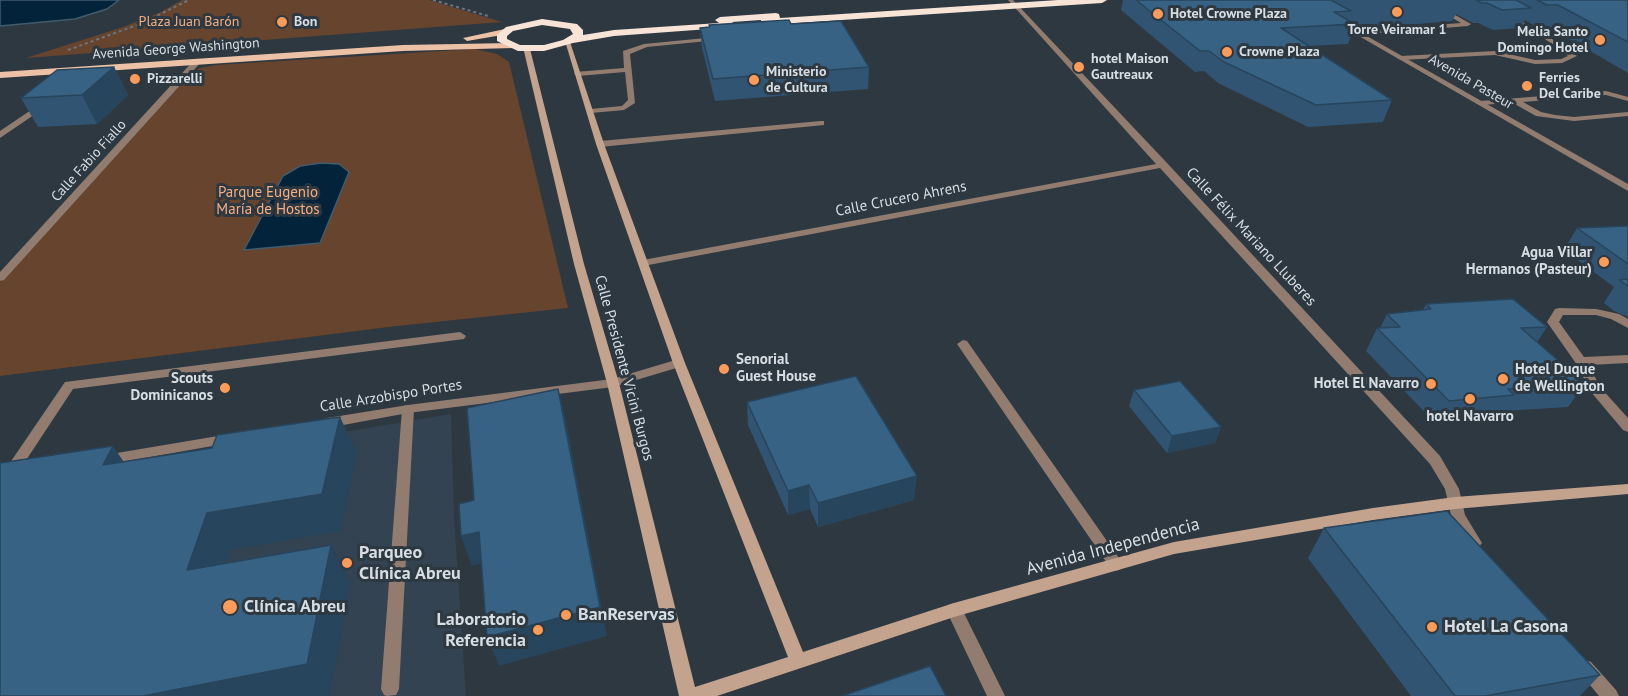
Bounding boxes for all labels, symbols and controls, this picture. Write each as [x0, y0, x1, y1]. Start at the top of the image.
marker: Torre Veiramar 1 [1390, 5, 1404, 19]
place label: Hotel Crowne Plaza [1170, 6, 1287, 22]
marker: Hotel Crowne Plaza [1151, 7, 1165, 21]
park label: Plaza Juan Barón [139, 14, 239, 30]
place label: Bon [294, 14, 317, 30]
marker: Bon [275, 15, 289, 29]
place label: Torre Veiramar 1 [1348, 22, 1446, 38]
place label: Melia Santo Domingo Hotel [1498, 24, 1588, 56]
marker: Melia Santo Domingo Hotel [1593, 33, 1607, 47]
street label: Avenida George Washington [92, 35, 260, 63]
place label: Crowne Plaza [1239, 44, 1320, 60]
marker: Crowne Plaza [1220, 45, 1234, 59]
place label: hotel Maison Gautreaux [1091, 51, 1169, 84]
street label: Avenida Pasteur [1426, 51, 1516, 113]
marker: hotel Maison Gautreaux [1072, 60, 1086, 74]
place label: Ministerio de Cultura [766, 64, 828, 96]
place label: Ferries Del Caribe [1539, 70, 1601, 102]
place label: Pizzarelli [147, 71, 203, 87]
marker: Pizzarelli [128, 72, 142, 86]
marker: Ministerio de Cultura [747, 73, 761, 87]
marker: Ferries Del Caribe [1520, 79, 1534, 93]
street label: Calle Fabio Fiallo [48, 117, 130, 205]
street label: Calle Félix Mariano Lluberes [1182, 164, 1320, 310]
street label: Calle Crucero Ahrens [834, 177, 968, 221]
park label: Parque Eugenio María de Hostos [216, 184, 320, 219]
place label: Agua Villar Hermanos (Pasteur) [1466, 244, 1592, 279]
marker: Agua Villar Hermanos (Pasteur) [1597, 255, 1611, 269]
street label: Calle Presidente Vicini Burgos [591, 273, 657, 463]
place label: Senorial Guest House [736, 351, 816, 386]
place label: Hotel Duque de Wellington [1515, 361, 1605, 396]
marker: Senorial Guest House [717, 362, 731, 376]
place label: Scouts Dominicanos [130, 370, 213, 405]
marker: Hotel Duque de Wellington [1496, 372, 1510, 386]
place label: Hotel El Navarro [1314, 375, 1419, 393]
street label: Calle Arzobispo Portes [319, 376, 463, 416]
marker: Hotel El Navarro [1424, 377, 1438, 391]
marker: Scouts Dominicanos [218, 381, 232, 395]
marker: hotel Navarro [1463, 392, 1477, 406]
place label: hotel Navarro [1426, 408, 1514, 426]
street label: Avenida Independencia [1024, 513, 1202, 581]
place label: Parqueo Clínica Abreu [359, 542, 461, 584]
marker: Parqueo Clínica Abreu [340, 556, 354, 570]
place label: Clínica Abreu [244, 596, 346, 618]
marker: Clínica Abreu [221, 598, 239, 616]
place label: BanReservas [578, 604, 675, 626]
marker: BanReservas [559, 608, 573, 622]
place label: Laboratorio Referencia [437, 609, 526, 652]
place label: Hotel La Casona [1444, 616, 1568, 638]
marker: Hotel La Casona [1425, 620, 1439, 634]
marker: Laboratorio Referencia [531, 623, 545, 637]

